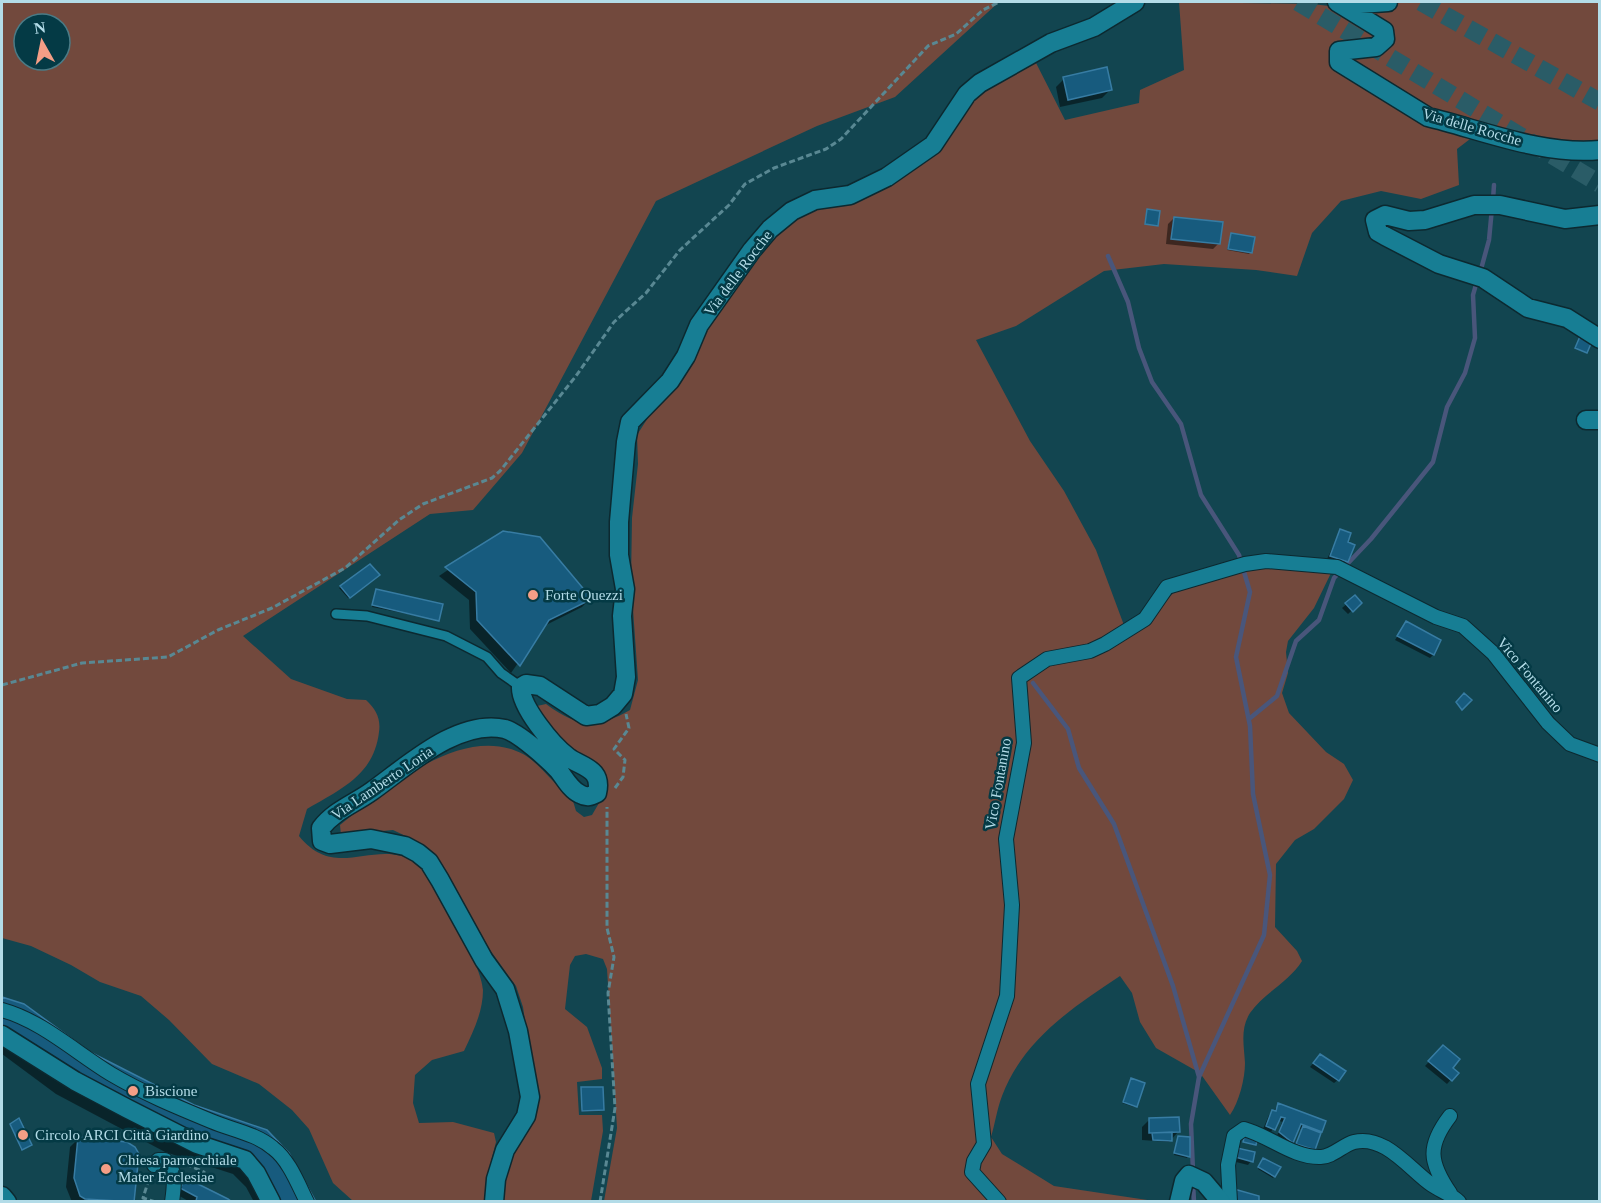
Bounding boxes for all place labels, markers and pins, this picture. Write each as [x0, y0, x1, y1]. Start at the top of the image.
place label: Forte Quezzi [545, 587, 623, 603]
marker: Forte Quezzi [526, 588, 540, 602]
place label: Biscione [145, 1083, 198, 1099]
marker: Biscione [126, 1084, 140, 1098]
place label: Circolo ARCI Città Giardino [35, 1127, 209, 1143]
marker: Circolo ARCI Città Giardino [16, 1128, 30, 1142]
place label: Chiesa parrocchiale Mater Ecclesiae [118, 1152, 237, 1185]
marker: Chiesa parrocchiale Mater Ecclesiae [99, 1162, 113, 1176]

